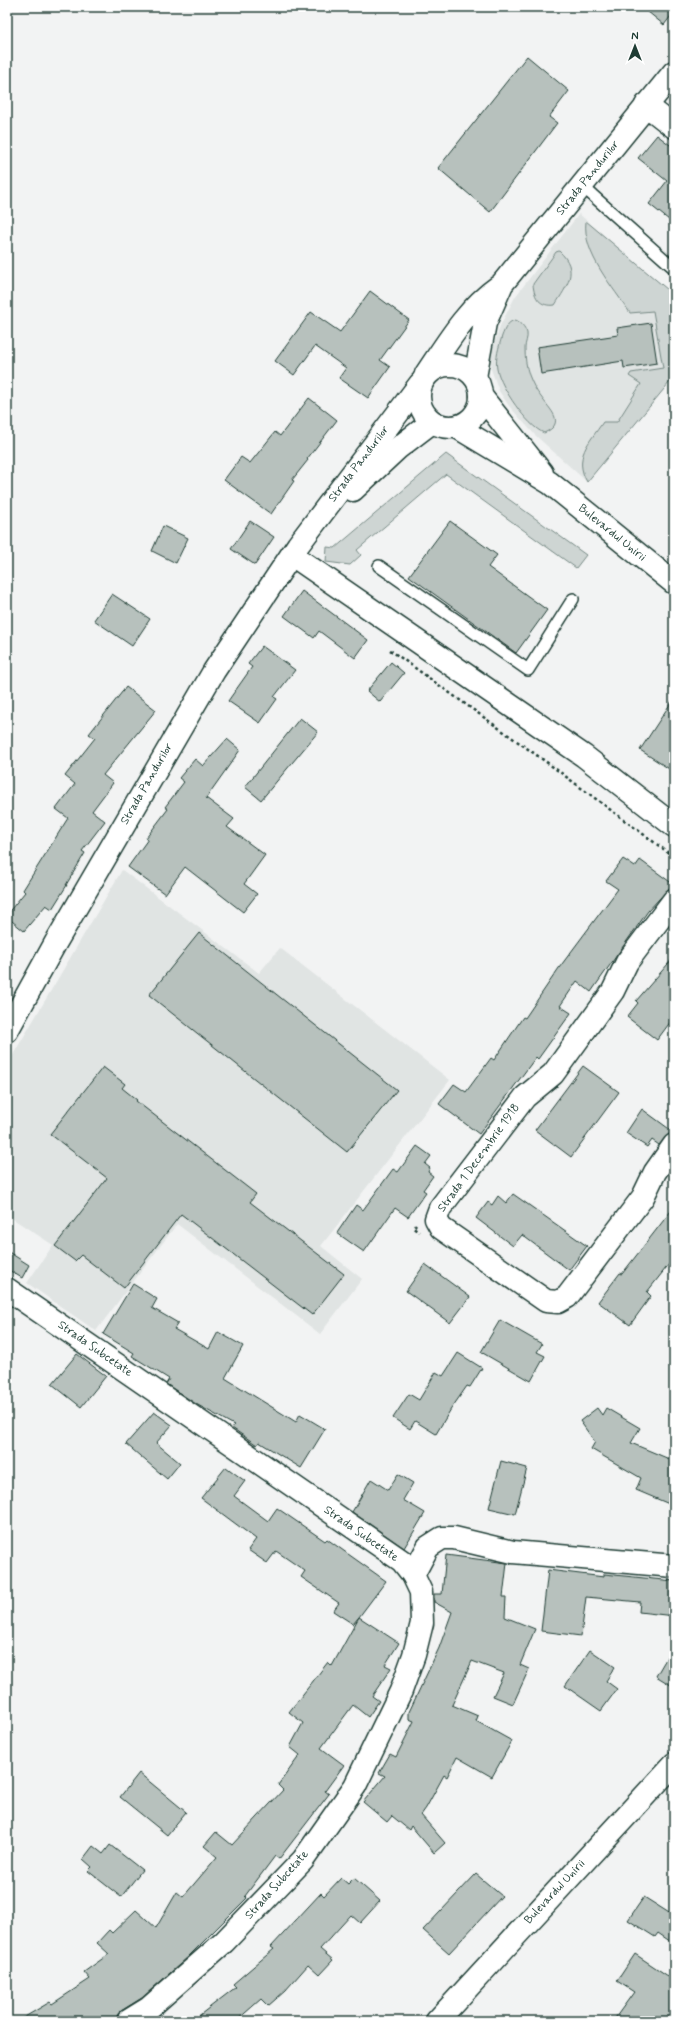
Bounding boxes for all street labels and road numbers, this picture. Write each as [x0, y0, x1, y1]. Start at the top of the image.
street label: Strada Pandurilor [553, 137, 623, 219]
street label: Strada Pandurilor [325, 422, 393, 506]
street label: Bulevardul Unirii [575, 501, 649, 565]
street label: Strada Pandurilor [117, 740, 177, 828]
street label: Strada 1 Decembrie 1918 [434, 1101, 524, 1215]
street label: Strada Subcetate [54, 1317, 136, 1381]
street label: Strada Subcetate [320, 1502, 402, 1566]
street label: Strada Subcetate [242, 1847, 313, 1923]
street label: Bulevardul Unirii [521, 1856, 589, 1928]

